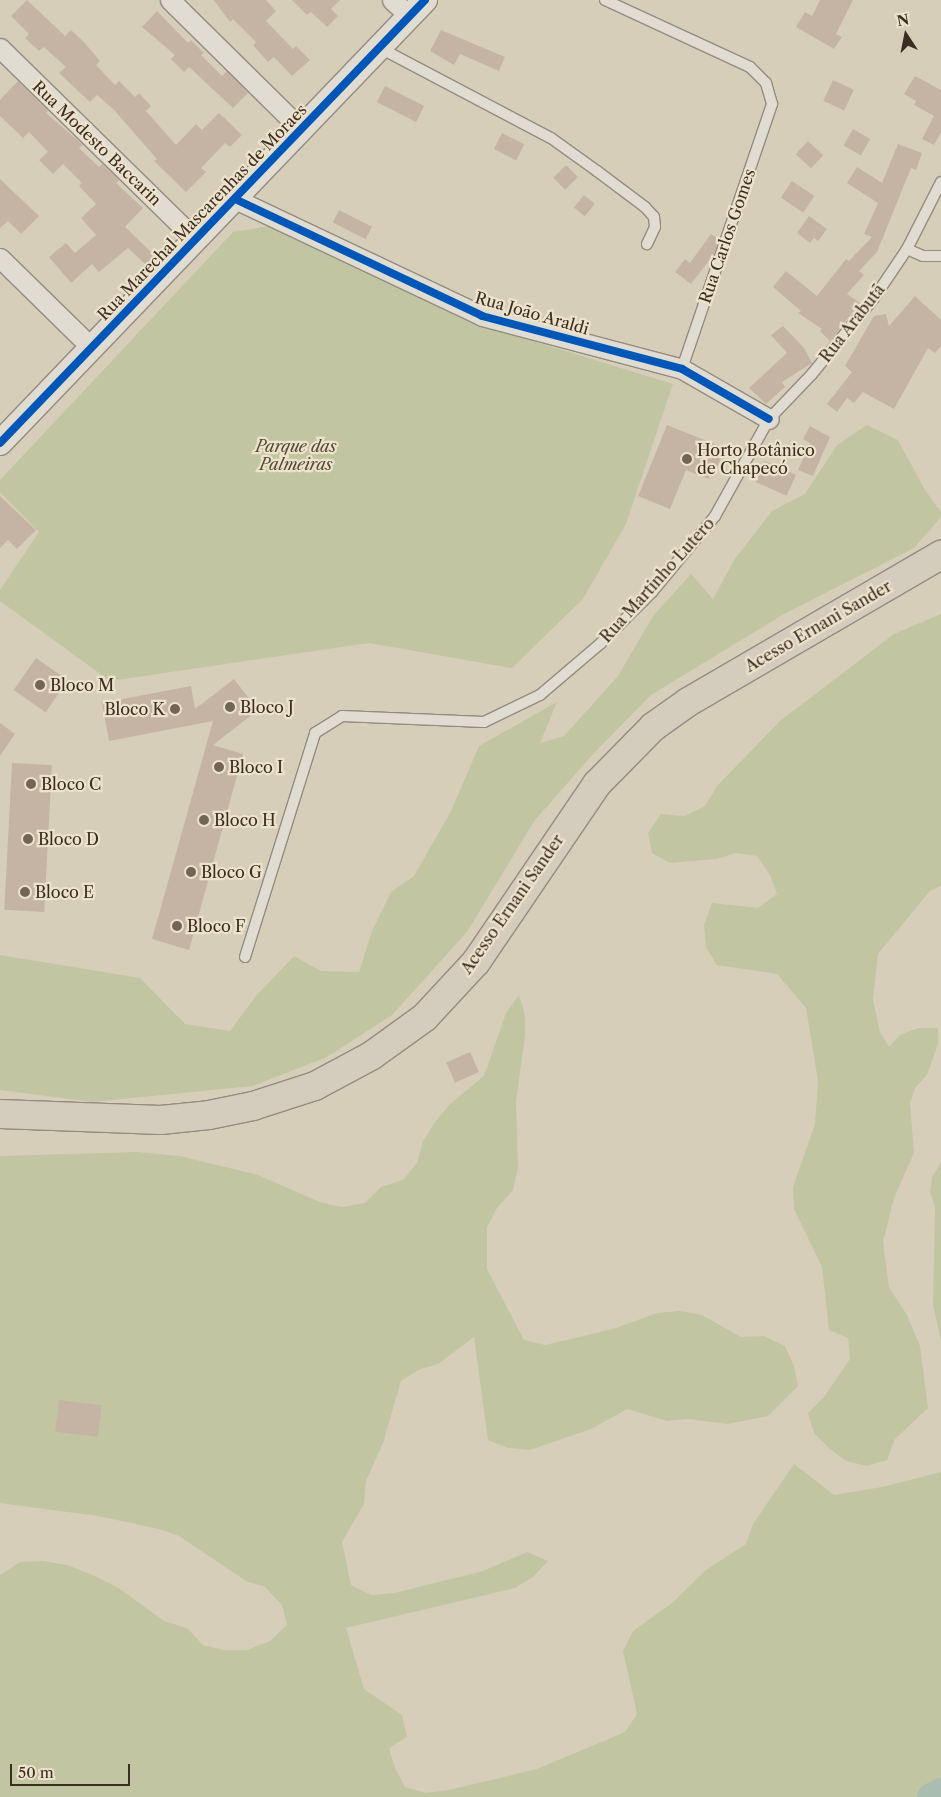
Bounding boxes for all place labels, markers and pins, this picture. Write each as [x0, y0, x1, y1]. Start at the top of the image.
place label: Horto Botânico de Chapecó [697, 440, 815, 478]
marker: Horto Botânico de Chapecó [681, 453, 693, 465]
place label: Bloco M [50, 675, 114, 695]
marker: Bloco M [34, 679, 46, 691]
place label: Bloco J [240, 697, 294, 717]
place label: Bloco K [104, 699, 165, 719]
marker: Bloco J [224, 701, 236, 713]
marker: Bloco K [169, 703, 181, 715]
place label: Bloco I [229, 757, 283, 777]
marker: Bloco I [213, 761, 225, 773]
place label: Bloco C [41, 774, 101, 794]
marker: Bloco C [25, 778, 37, 790]
place label: Bloco H [214, 810, 276, 830]
marker: Bloco H [198, 814, 210, 826]
place label: Bloco D [38, 829, 99, 849]
marker: Bloco D [22, 833, 34, 845]
place label: Bloco G [201, 862, 262, 882]
marker: Bloco G [185, 866, 197, 878]
place label: Bloco E [35, 882, 94, 902]
marker: Bloco E [19, 886, 31, 898]
place label: Bloco F [187, 916, 245, 936]
marker: Bloco F [171, 920, 183, 932]

